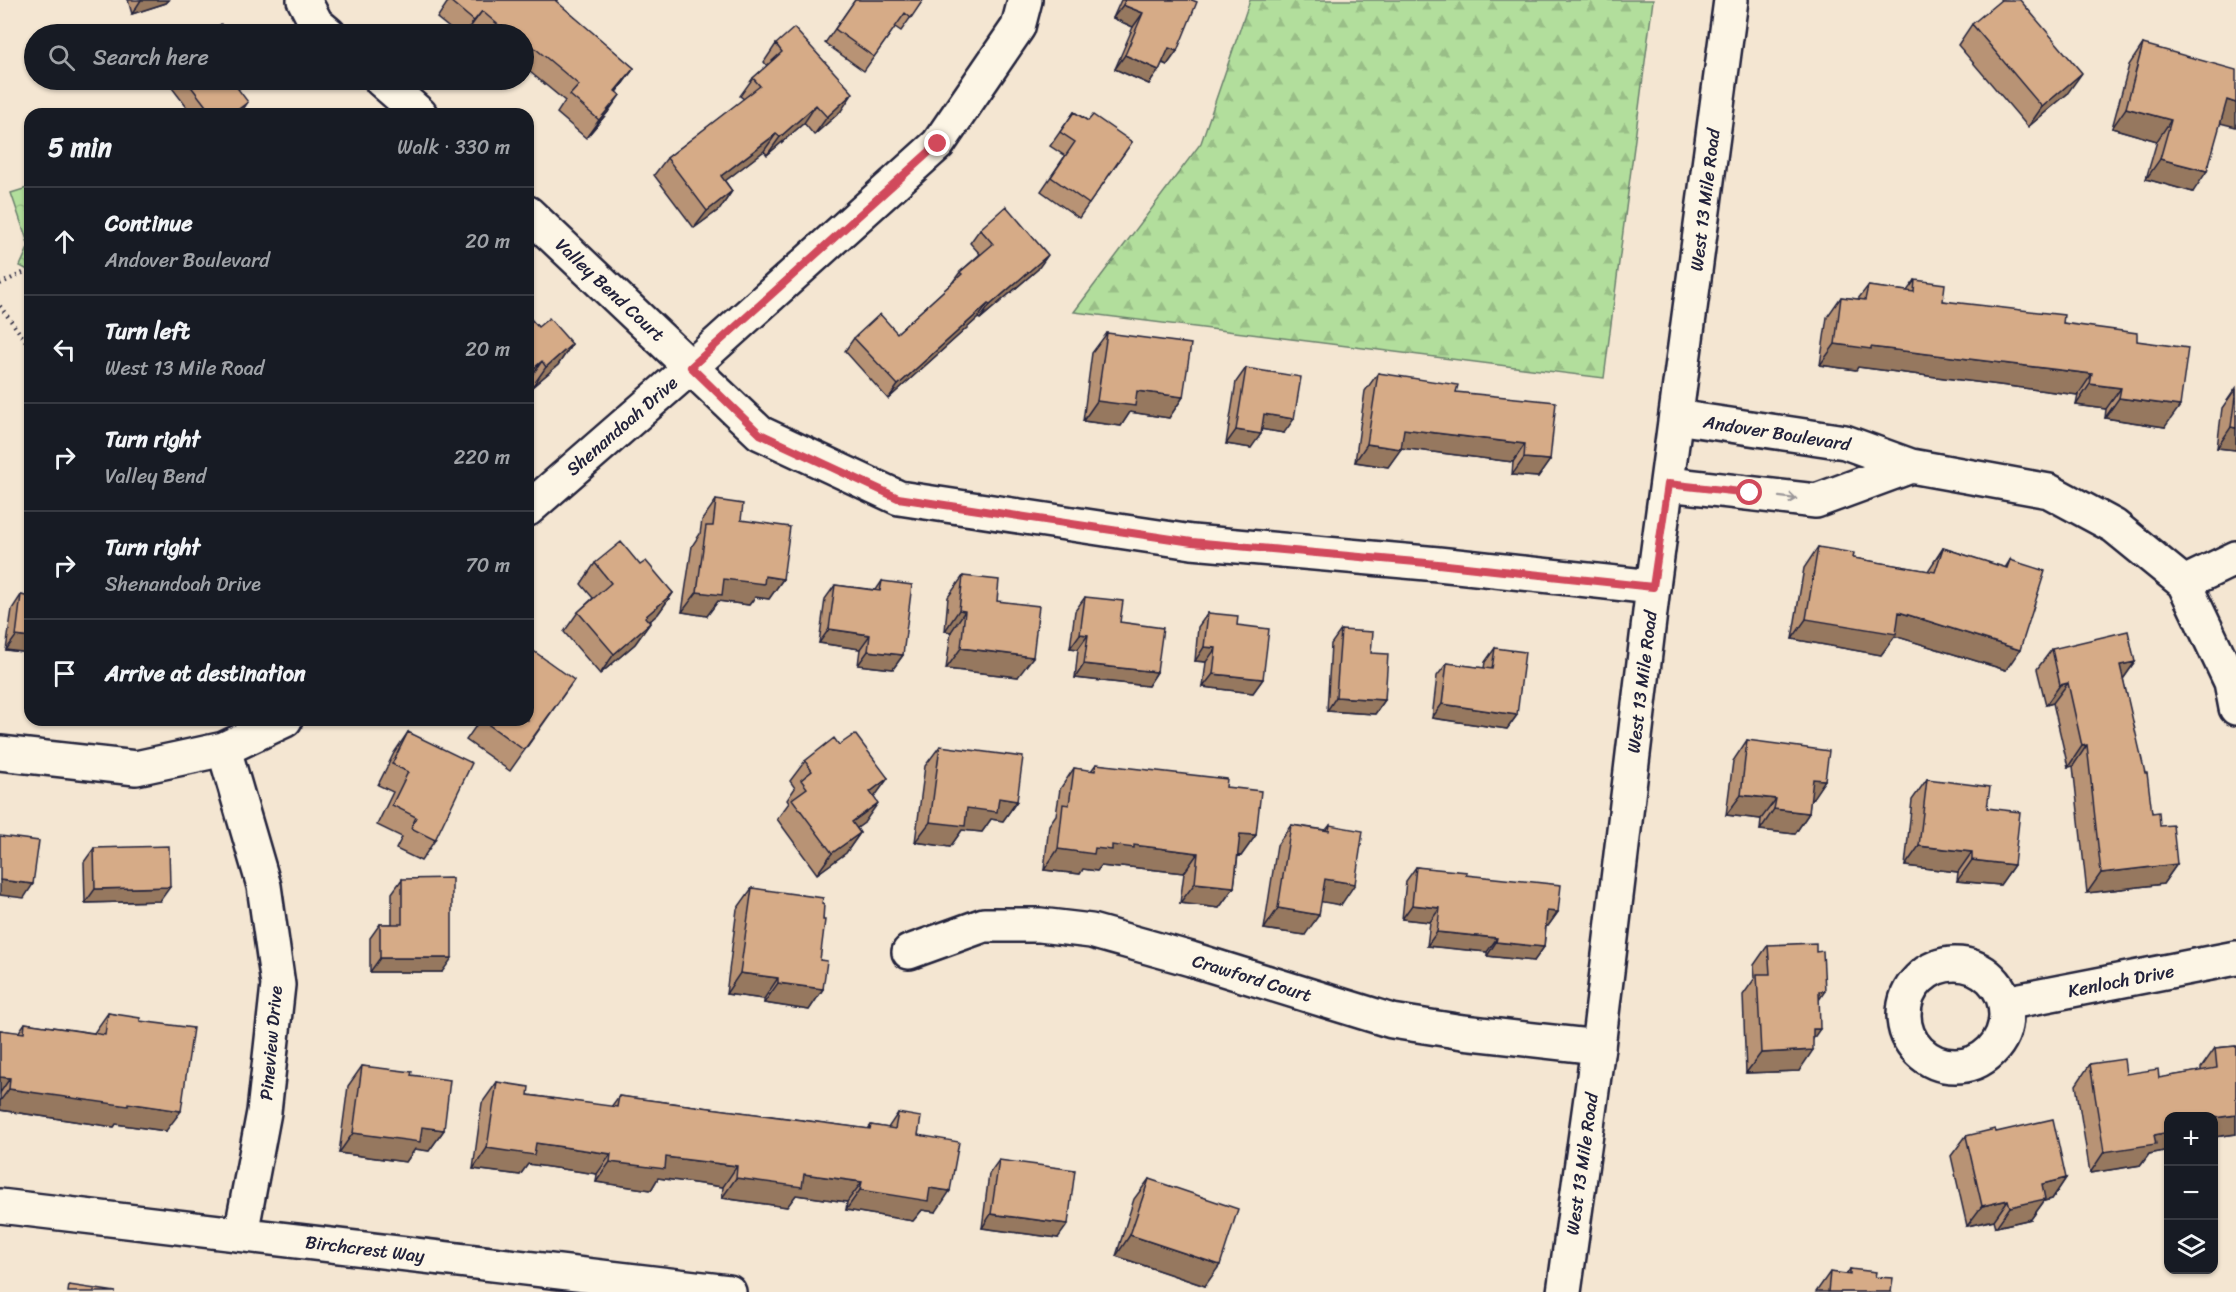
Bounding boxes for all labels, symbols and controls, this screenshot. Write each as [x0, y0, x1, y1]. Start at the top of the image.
search box [24, 24, 534, 90]
text: Search here [93, 38, 209, 77]
icon: search [45, 41, 78, 74]
text: 5 min [48, 124, 112, 170]
street label: West 13 Mile Road [1680, 125, 1730, 273]
text: Walk · 330 m [397, 130, 510, 165]
route end [924, 130, 950, 156]
text: Continue [105, 204, 193, 243]
text: 20 m [465, 224, 510, 259]
icon: ahead [48, 225, 81, 258]
street label: Valley Bend Court [548, 230, 673, 350]
text: Andover Boulevard [105, 243, 270, 278]
text: Turn left [105, 312, 190, 351]
text: 20 m [465, 332, 510, 367]
icon: left [48, 333, 81, 366]
text: West 13 Mile Road [105, 351, 264, 386]
street label: Shenandoah Drive [559, 368, 686, 484]
street label: Andover Boulevard [1700, 405, 1854, 461]
text: Turn right [105, 420, 200, 459]
text: 220 m [454, 440, 510, 475]
icon: right [48, 441, 81, 474]
text: Valley Bend [105, 459, 206, 494]
route start [1736, 479, 1762, 505]
one-way arrow [1778, 492, 1798, 503]
text: Turn right [105, 528, 200, 567]
text: 70 m [465, 548, 510, 583]
icon: right [48, 549, 81, 582]
text: Shenandoah Drive [105, 567, 261, 602]
street label: West 13 Mile Road [1617, 607, 1667, 755]
text: Arrive at destination [105, 654, 306, 693]
icon: arrive [48, 657, 81, 690]
street label: Crawford Court [1188, 945, 1316, 1011]
street label: Kenloch Drive [2065, 955, 2177, 1007]
street label: Pineview Drive [250, 984, 292, 1102]
street label: West 13 Mile Road [1556, 1089, 1608, 1237]
map controls [2164, 1112, 2218, 1274]
button: + [2164, 1112, 2218, 1166]
button: − [2164, 1166, 2218, 1220]
button: layers [2164, 1220, 2218, 1274]
street label: Birchcrest Way [304, 1226, 427, 1272]

